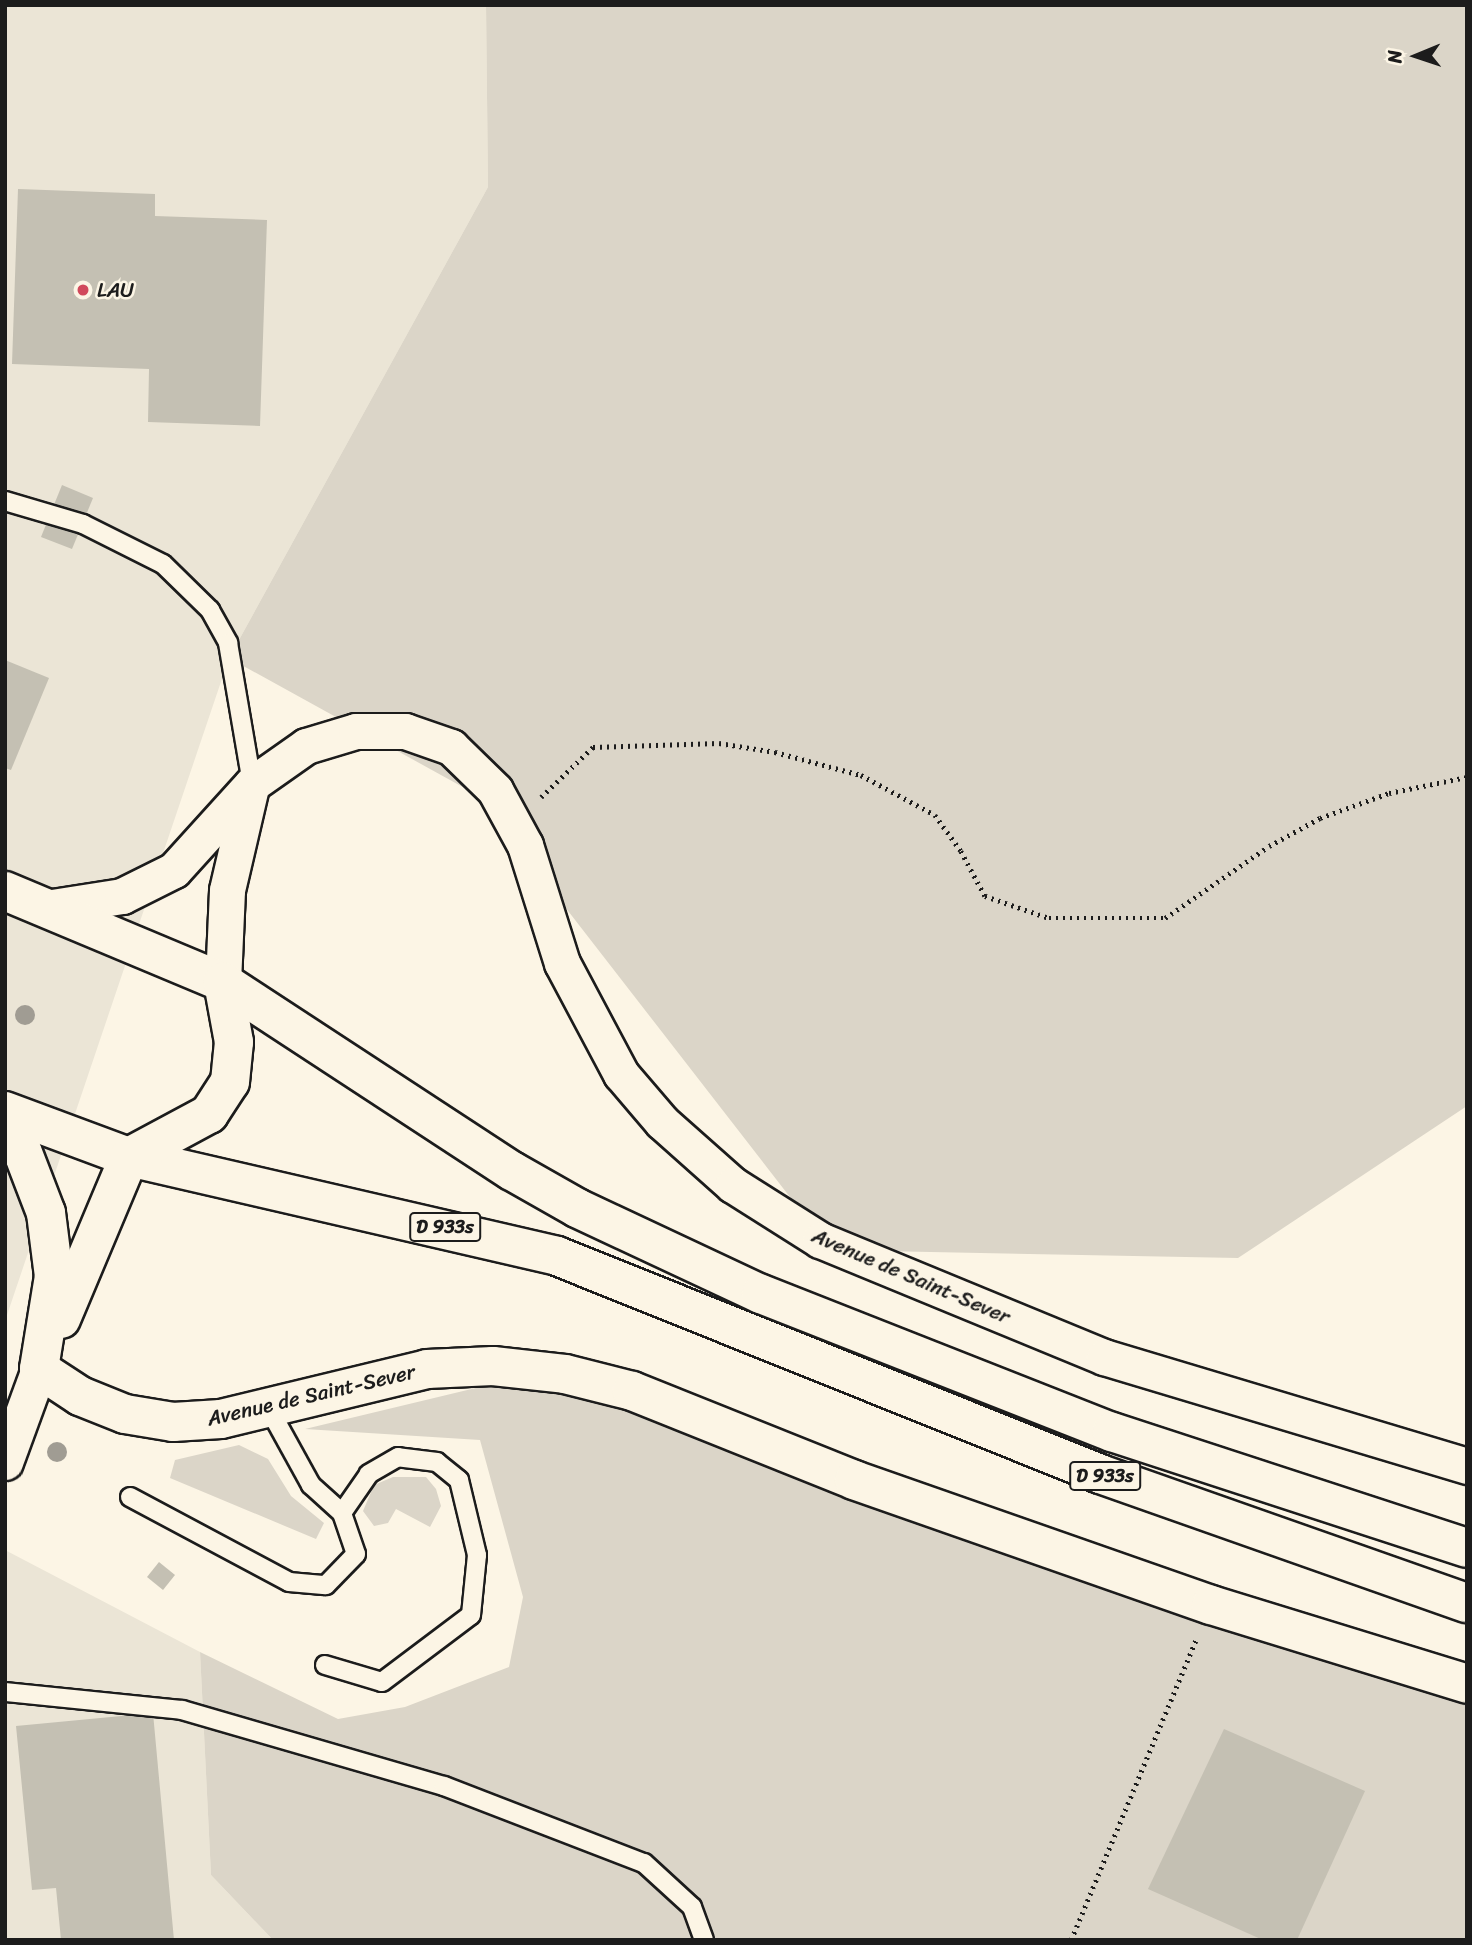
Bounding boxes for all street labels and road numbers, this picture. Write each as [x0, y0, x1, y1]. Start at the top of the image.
road number: D 933s [408, 1212, 482, 1242]
street label: Avenue de Saint-Sever [808, 1223, 1014, 1329]
street label: Avenue de Saint-Sever [205, 1359, 417, 1431]
road number: D 933s [1068, 1460, 1142, 1492]

